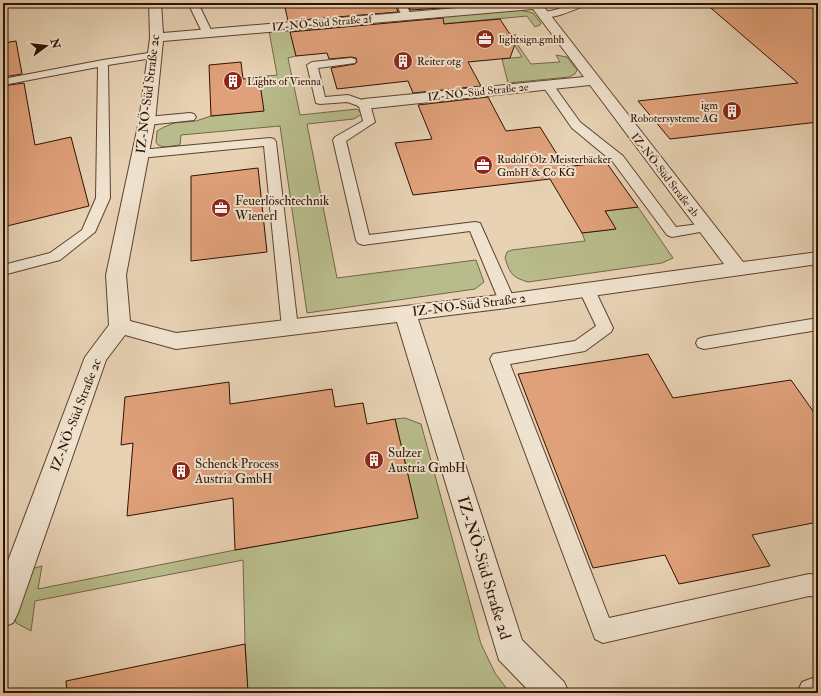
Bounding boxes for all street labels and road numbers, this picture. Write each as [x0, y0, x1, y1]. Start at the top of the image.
street label: IZ-NÖ-Süd Straße 2f [271, 12, 374, 34]
street label: IZ-NÖ-Süd Straße 2c [133, 34, 163, 154]
street label: IZ-NÖ-Süd Straße 2e [427, 80, 530, 104]
street label: IZ-NÖ-Süd Straße 2b [628, 131, 702, 220]
street label: IZ-NÖ-Süd Straße 2 [411, 290, 527, 320]
street label: IZ-NÖ-Süd Straße 2c [47, 356, 105, 474]
street label: IZ-NÖ-Süd Straße 2d [453, 494, 515, 642]

